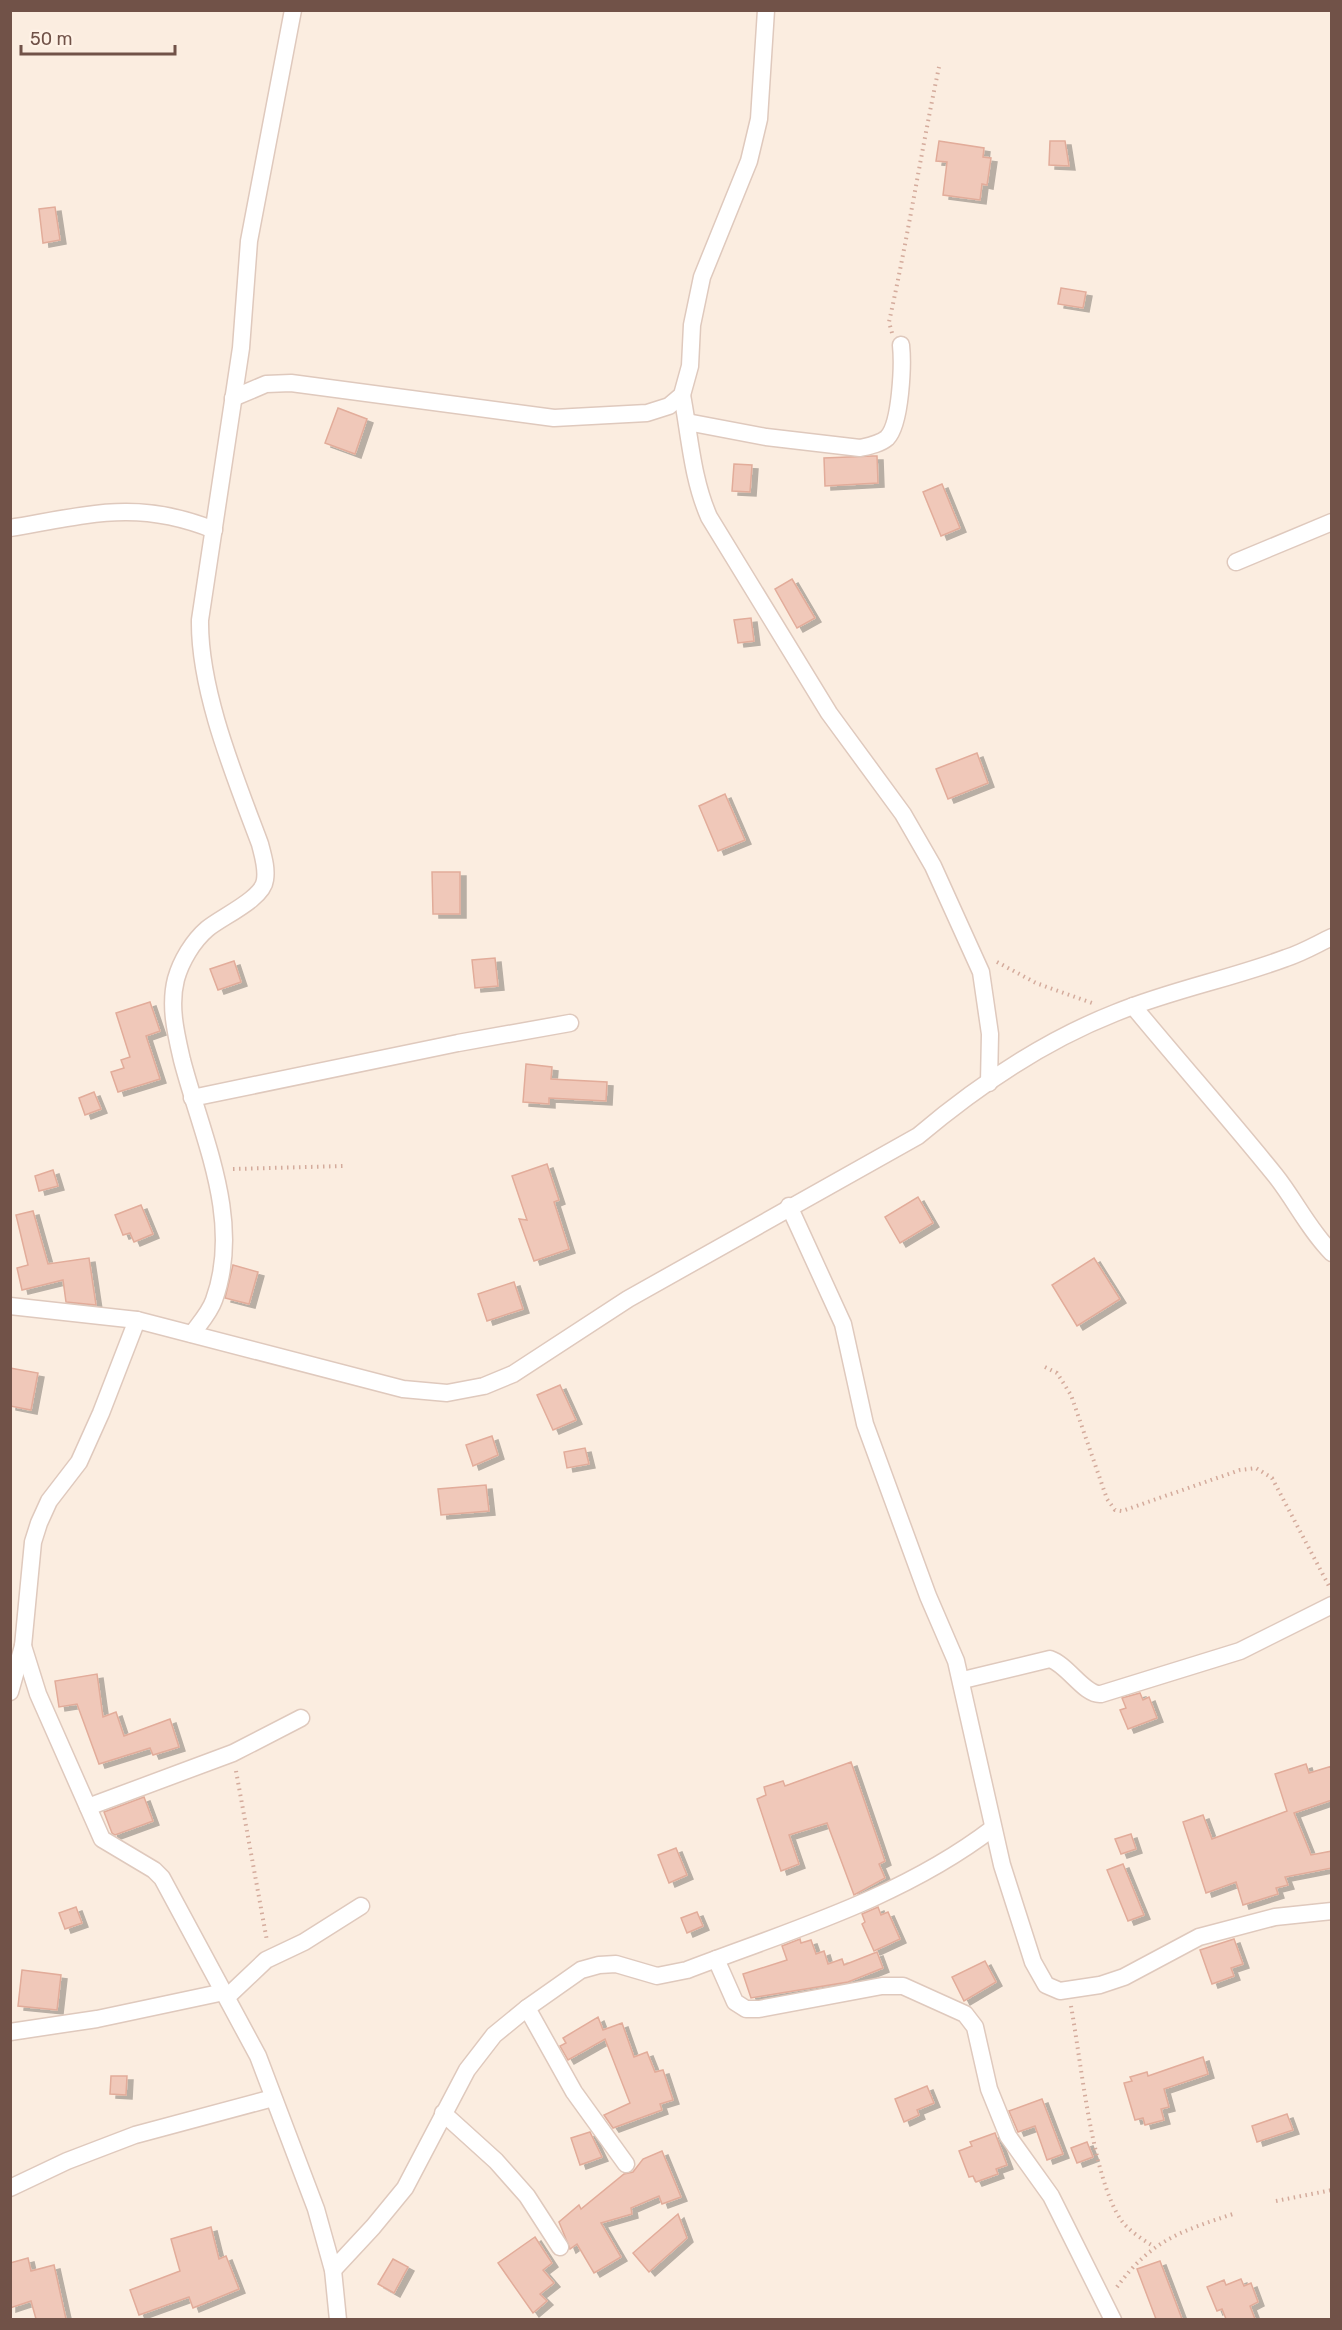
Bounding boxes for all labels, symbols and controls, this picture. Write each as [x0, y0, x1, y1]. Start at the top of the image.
scale bar [21, 18, 176, 56]
text: 50 m [30, 28, 73, 50]

